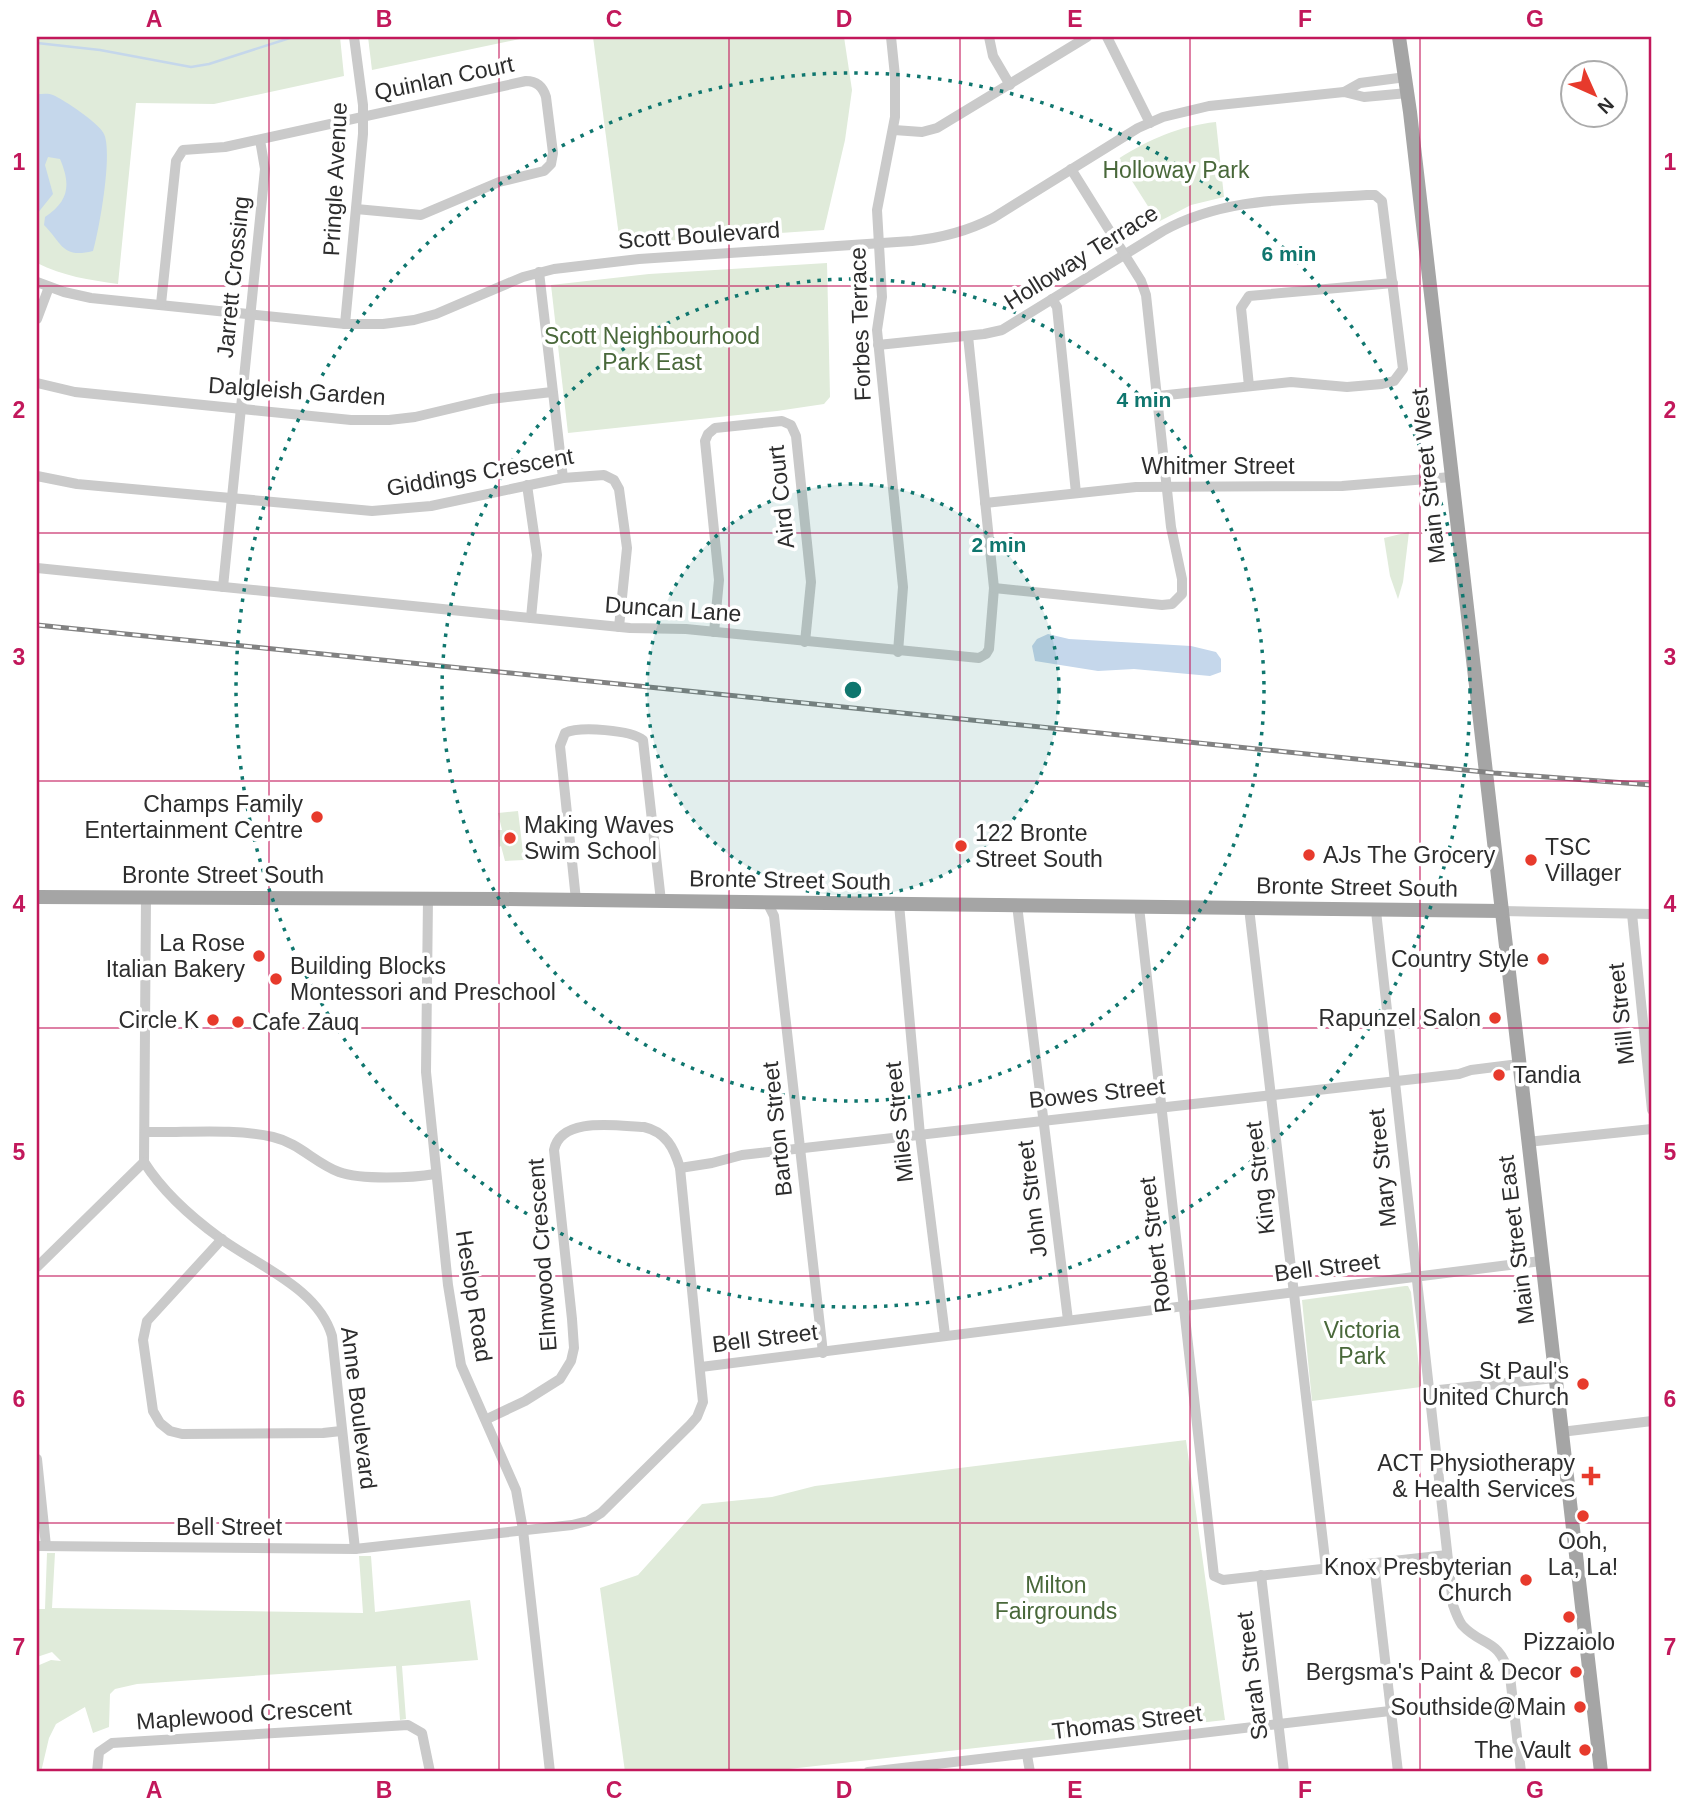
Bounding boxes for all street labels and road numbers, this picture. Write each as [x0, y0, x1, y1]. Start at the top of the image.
street label: Quinlan Court [372, 50, 517, 105]
street label: Pringle Avenue [318, 101, 352, 257]
street label: Jarrett Crossing [212, 195, 254, 359]
street label: Holloway Terrace [999, 199, 1163, 315]
street label: Scott Boulevard [617, 216, 781, 254]
street label: Forbes Terrace [844, 246, 876, 402]
street label: Dalgleish Garden [207, 372, 387, 410]
street label: Main Street West [1406, 387, 1450, 565]
street label: Giddings Crescent [385, 443, 576, 501]
street label: Aird Court [763, 444, 799, 550]
street label: Whitmer Street [1141, 453, 1295, 479]
street label: Duncan Lane [604, 591, 742, 627]
street label: Bronte Street South [122, 862, 324, 888]
street label: Bronte Street South [689, 865, 891, 895]
street label: Bronte Street South [1256, 872, 1458, 902]
street label: Mill Street [1603, 961, 1639, 1066]
street label: Barton Street [757, 1060, 797, 1198]
street label: Miles Street [880, 1060, 918, 1184]
street label: Bowes Street [1028, 1073, 1167, 1113]
street label: Mary Street [1363, 1107, 1401, 1228]
street label: King Street [1240, 1119, 1280, 1236]
street label: John Street [1012, 1138, 1052, 1259]
street label: Main Street East [1493, 1153, 1539, 1326]
street label: Elmwood Crescent [522, 1157, 562, 1352]
street label: Robert Street [1134, 1175, 1176, 1314]
street label: Heslop Road [451, 1228, 497, 1364]
street label: Bell Street [1273, 1248, 1382, 1286]
street label: Bell Street [711, 1319, 820, 1357]
street label: Anne Boulevard [336, 1325, 382, 1491]
street label: Bell Street [176, 1514, 283, 1540]
street label: Sarah Street [1231, 1610, 1273, 1742]
street label: Maplewood Crescent [135, 1693, 353, 1735]
street label: Thomas Street [1051, 1700, 1204, 1744]

